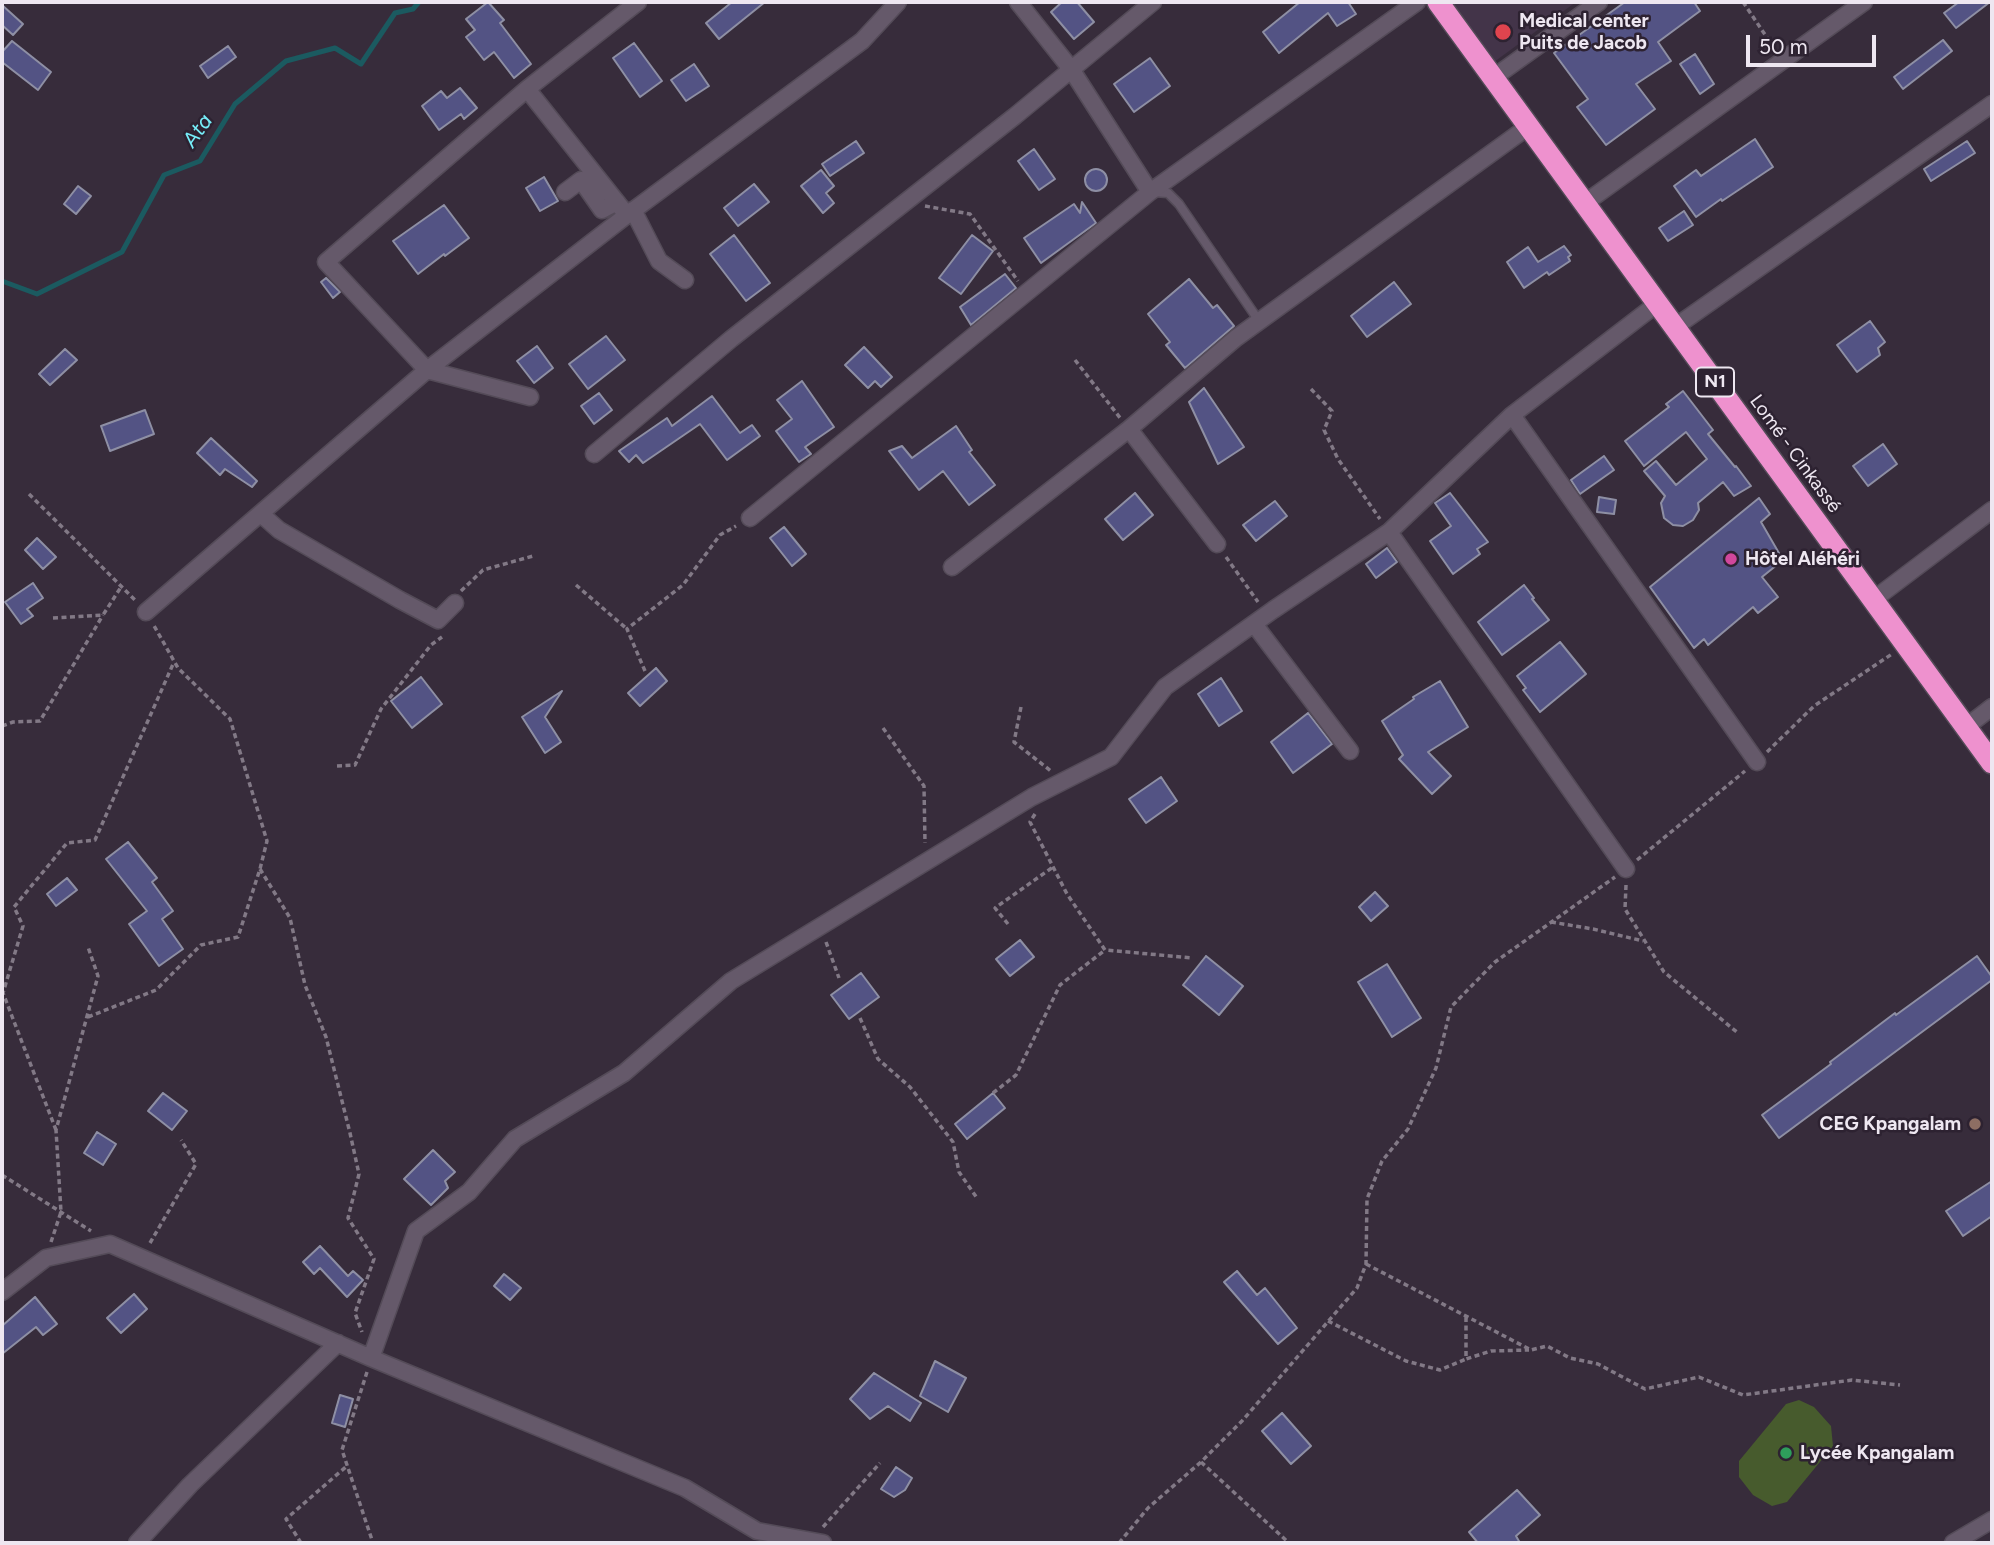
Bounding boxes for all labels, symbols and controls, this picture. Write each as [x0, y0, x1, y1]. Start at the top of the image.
place label: Medical center Puits de Jacob [1519, 10, 1649, 54]
scale bar [1749, 21, 1878, 65]
marker: Medical center Puits de Jacob [1493, 22, 1513, 42]
text: 50 m [1759, 34, 1808, 59]
water label: Ata [178, 110, 218, 152]
road number: N1 [1696, 368, 1734, 396]
street label: Lomé - Cinkassé [1745, 391, 1845, 517]
place label: Hôtel Aléhéri [1745, 548, 1860, 570]
marker: Hôtel Aléhéri [1723, 551, 1739, 567]
place label: CEG Kpangalam [1820, 1113, 1961, 1135]
marker: CEG Kpangalam [1967, 1116, 1983, 1132]
place label: Lycée Kpangalam [1800, 1442, 1954, 1464]
marker: Lycée Kpangalam [1778, 1445, 1794, 1461]

